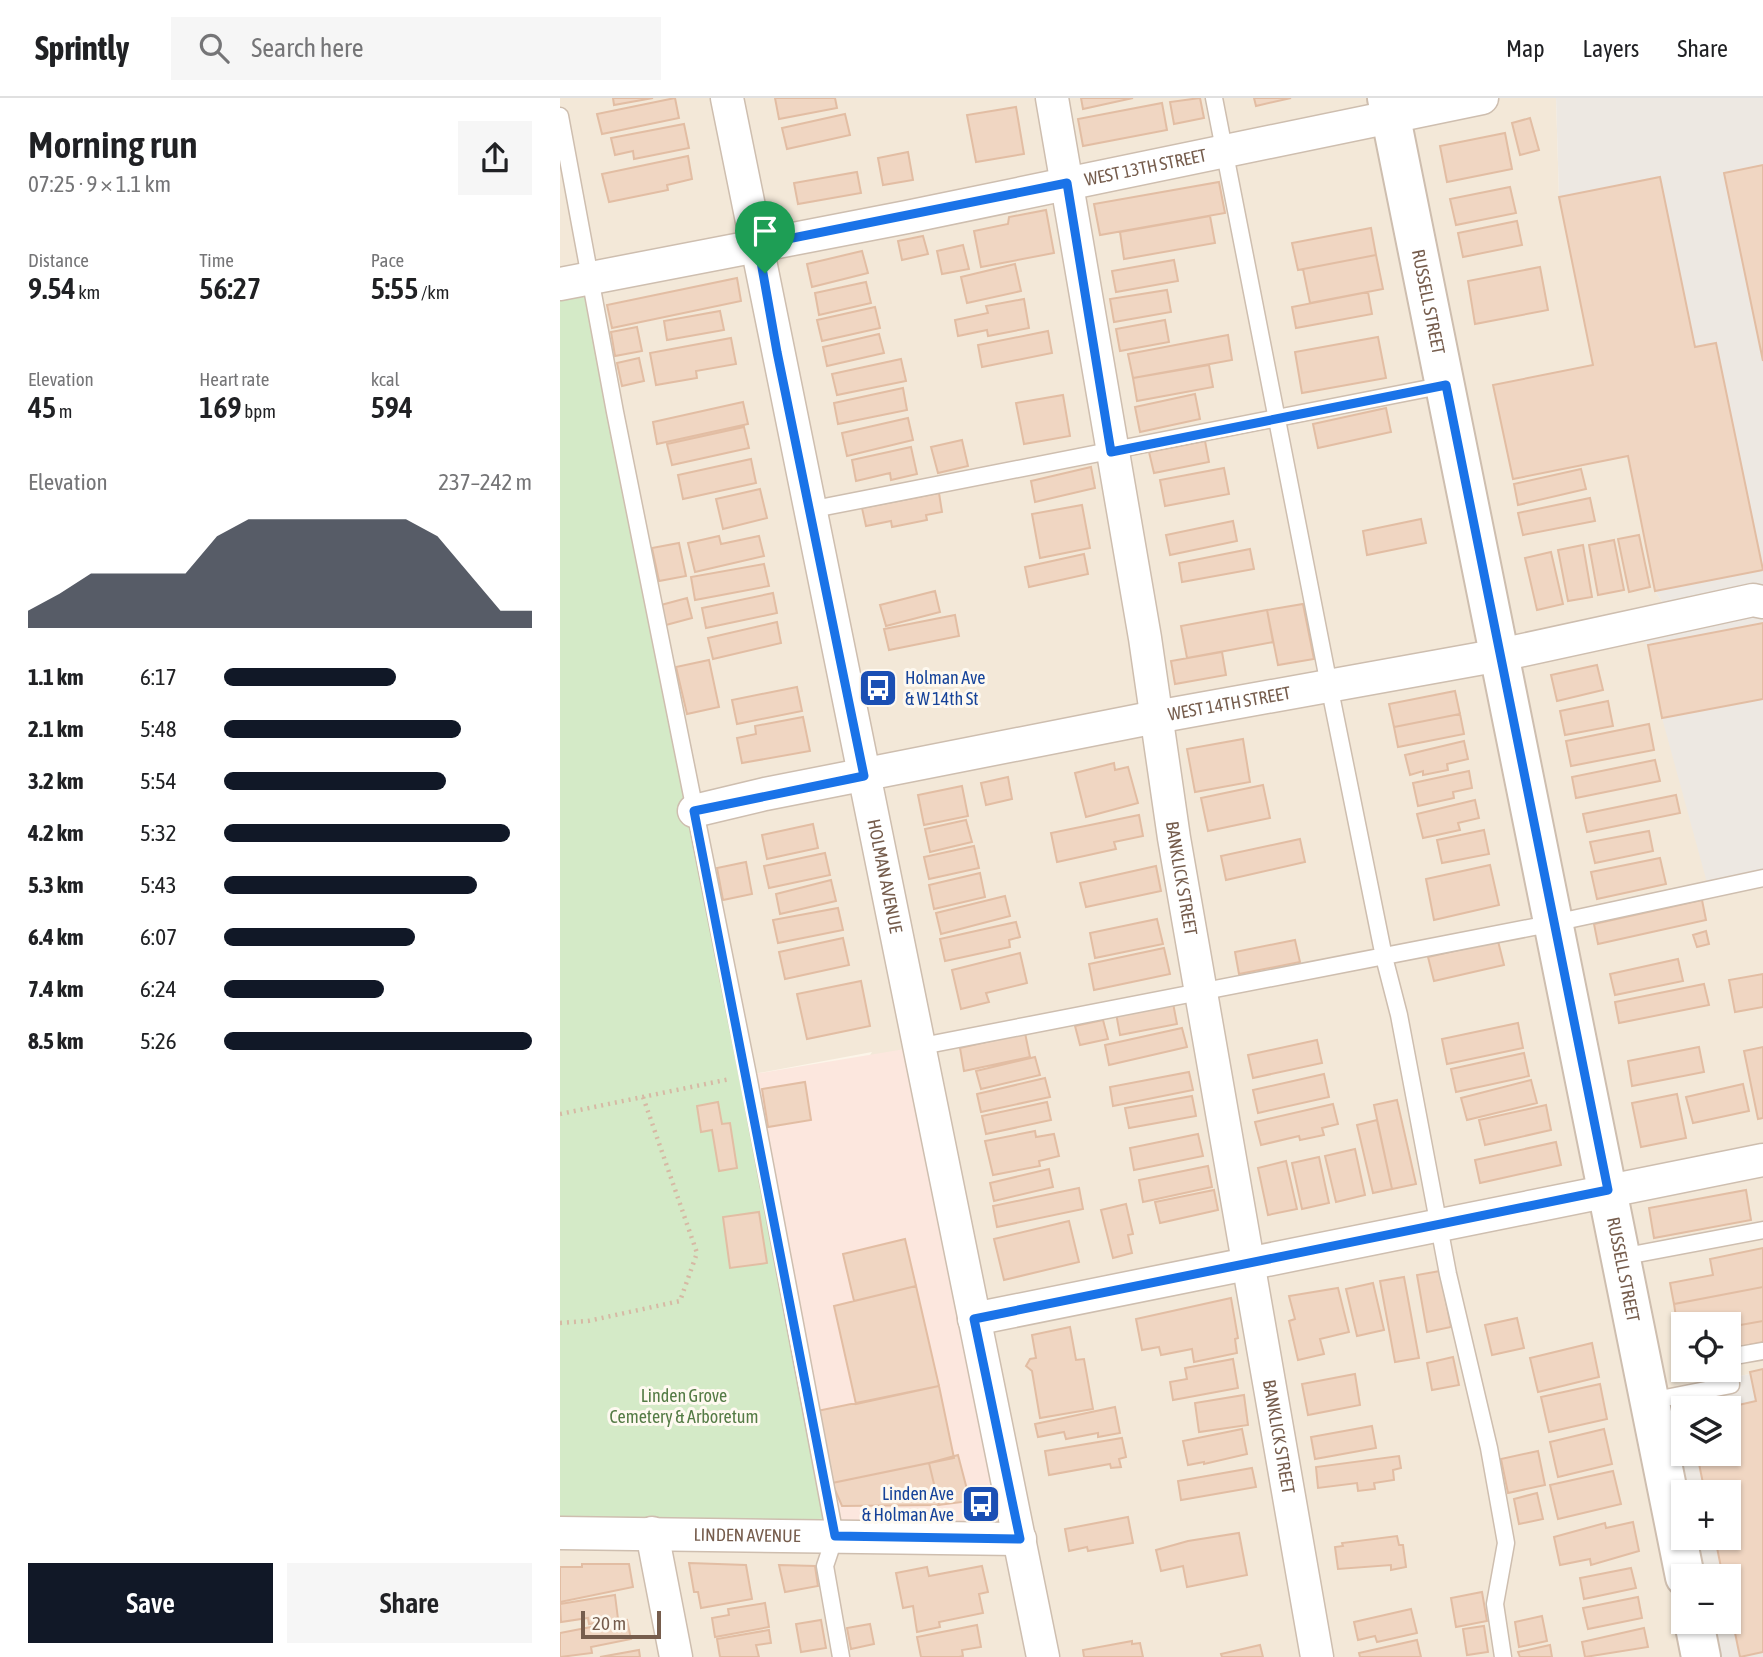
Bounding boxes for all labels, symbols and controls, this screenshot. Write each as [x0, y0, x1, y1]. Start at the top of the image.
search box [171, 17, 661, 80]
text: Sprintly [35, 29, 129, 67]
icon: search [195, 29, 233, 67]
text: Search here [251, 33, 364, 63]
text: Map [1506, 35, 1545, 62]
text: Layers [1583, 35, 1639, 62]
text: Share [1677, 35, 1728, 62]
button: share [458, 121, 532, 195]
text: Morning run [28, 123, 198, 166]
street label: WEST 13TH STREET [1083, 144, 1208, 190]
text: 07:25 · 9 × 1.1 km [28, 171, 171, 197]
pin [735, 201, 795, 273]
icon: arrive [746, 212, 784, 250]
street label: RUSSELL STREET [1408, 248, 1449, 356]
text: Distance [28, 249, 89, 271]
text: Time [199, 249, 234, 271]
text: Pace [371, 249, 404, 271]
text: 9.54 [28, 271, 76, 305]
text: 56:27 [199, 271, 261, 305]
text: 5:55 [371, 271, 418, 305]
text: km [76, 281, 100, 303]
text: /km [418, 281, 449, 303]
text: Elevation [28, 368, 94, 390]
text: Heart rate [199, 368, 269, 390]
text: kcal [371, 368, 400, 390]
text: 45 [28, 390, 56, 424]
text: 169 [199, 390, 242, 424]
text: 594 [371, 390, 413, 424]
text: m [56, 400, 73, 422]
text: bpm [242, 400, 276, 422]
text: Elevation [28, 469, 108, 495]
text: 237–242 m [438, 469, 532, 495]
text: 1.1 km [28, 664, 84, 690]
text: 6:17 [140, 664, 177, 690]
bus stop icon: Holman Ave & W 14th St [857, 667, 899, 709]
place label: Holman Ave & W 14th St [905, 667, 985, 709]
street label: WEST 14TH STREET [1166, 682, 1292, 725]
text: 2.1 km [28, 716, 84, 742]
text: 5:48 [140, 716, 177, 742]
text: 3.2 km [28, 768, 84, 794]
text: 5:54 [140, 768, 177, 794]
street label: HOLMAN AVENUE [863, 817, 907, 935]
text: 4.2 km [28, 820, 84, 846]
text: 5:32 [140, 820, 177, 846]
street label: BANKLICK STREET [1162, 820, 1202, 937]
text: 5.3 km [28, 872, 84, 898]
text: 5:43 [140, 872, 177, 898]
text: 6.4 km [28, 924, 84, 950]
text: 6:07 [140, 924, 177, 950]
text: 7.4 km [28, 976, 84, 1002]
text: 6:24 [140, 976, 177, 1002]
text: 8.5 km [28, 1028, 84, 1054]
text: 5:26 [140, 1028, 177, 1054]
street label: RUSSELL STREET [1603, 1215, 1644, 1324]
map controls [1671, 1312, 1741, 1634]
button: locate [1671, 1312, 1741, 1382]
street label: BANKLICK STREET [1259, 1378, 1299, 1496]
park label: Linden Grove Cemetery & Arboretum [609, 1385, 759, 1427]
button: layers [1671, 1396, 1741, 1466]
button: + [1671, 1480, 1741, 1550]
place label: Linden Ave & Holman Ave [862, 1483, 954, 1525]
bus stop icon: Linden Ave & Holman Ave [960, 1483, 1002, 1525]
street label: LINDEN AVENUE [693, 1524, 801, 1546]
button: Save [28, 1563, 273, 1643]
button: Share [287, 1563, 532, 1643]
button: − [1671, 1564, 1741, 1634]
scale bar [581, 1608, 662, 1640]
text: 20 m [592, 1612, 626, 1634]

